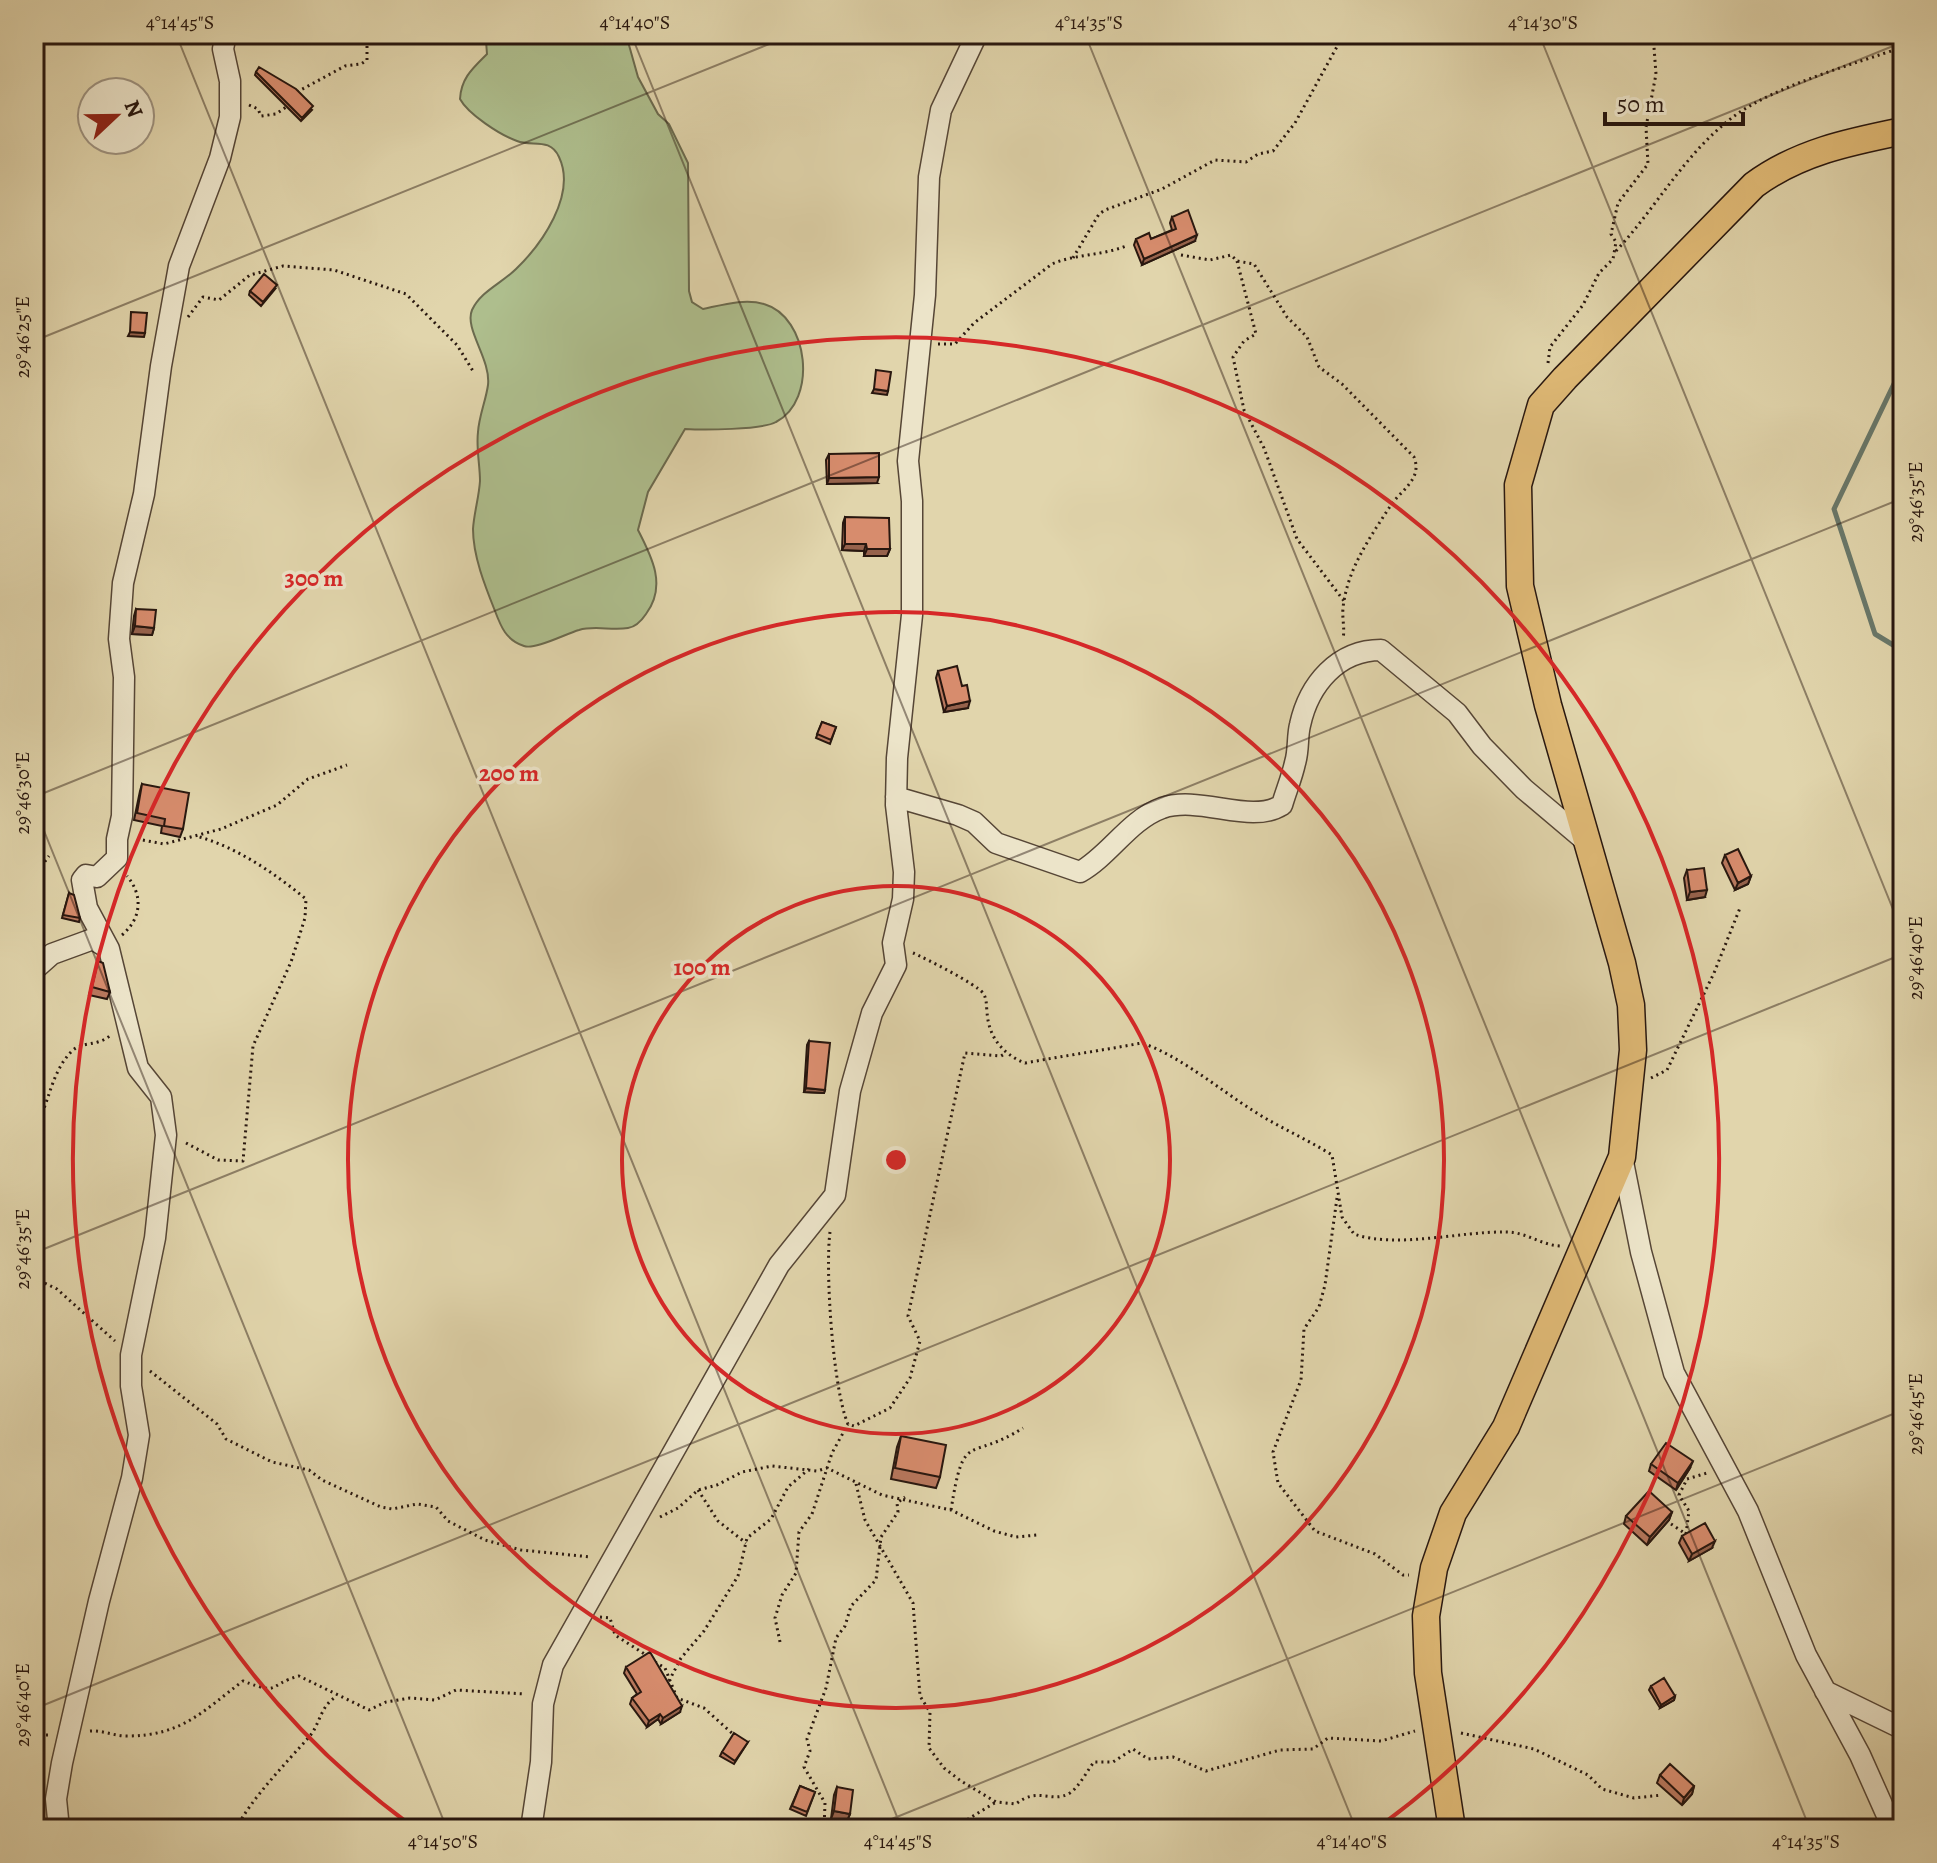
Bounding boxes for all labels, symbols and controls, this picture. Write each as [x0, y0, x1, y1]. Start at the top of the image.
text: 4°14'45"S [146, 9, 214, 36]
text: 4°14'40"S [600, 9, 670, 36]
text: 4°14'35"S [1055, 9, 1123, 36]
text: 4°14'30"S [1508, 9, 1578, 36]
north arrow [76, 76, 156, 156]
scale bar [1605, 76, 1743, 126]
text: 50 m [1617, 88, 1665, 120]
text: N [117, 96, 151, 122]
text: 29°46'25"E [9, 296, 36, 378]
text: 29°46'35"E [1902, 461, 1929, 543]
text: 300 m [285, 562, 343, 594]
text: 29°46'30"E [9, 751, 36, 835]
text: 200 m [479, 757, 539, 789]
text: 29°46'40"E [1902, 916, 1929, 1000]
text: 100 m [673, 951, 731, 983]
centre of rings [882, 1146, 910, 1174]
text: 29°46'35"E [9, 1208, 36, 1290]
text: 29°46'45"E [1902, 1373, 1929, 1455]
text: 29°46'40"E [9, 1663, 36, 1747]
text: 4°14'50"S [408, 1828, 478, 1855]
text: 4°14'45"S [864, 1828, 932, 1855]
text: 4°14'40"S [1317, 1828, 1387, 1855]
text: 4°14'35"S [1772, 1828, 1840, 1855]

